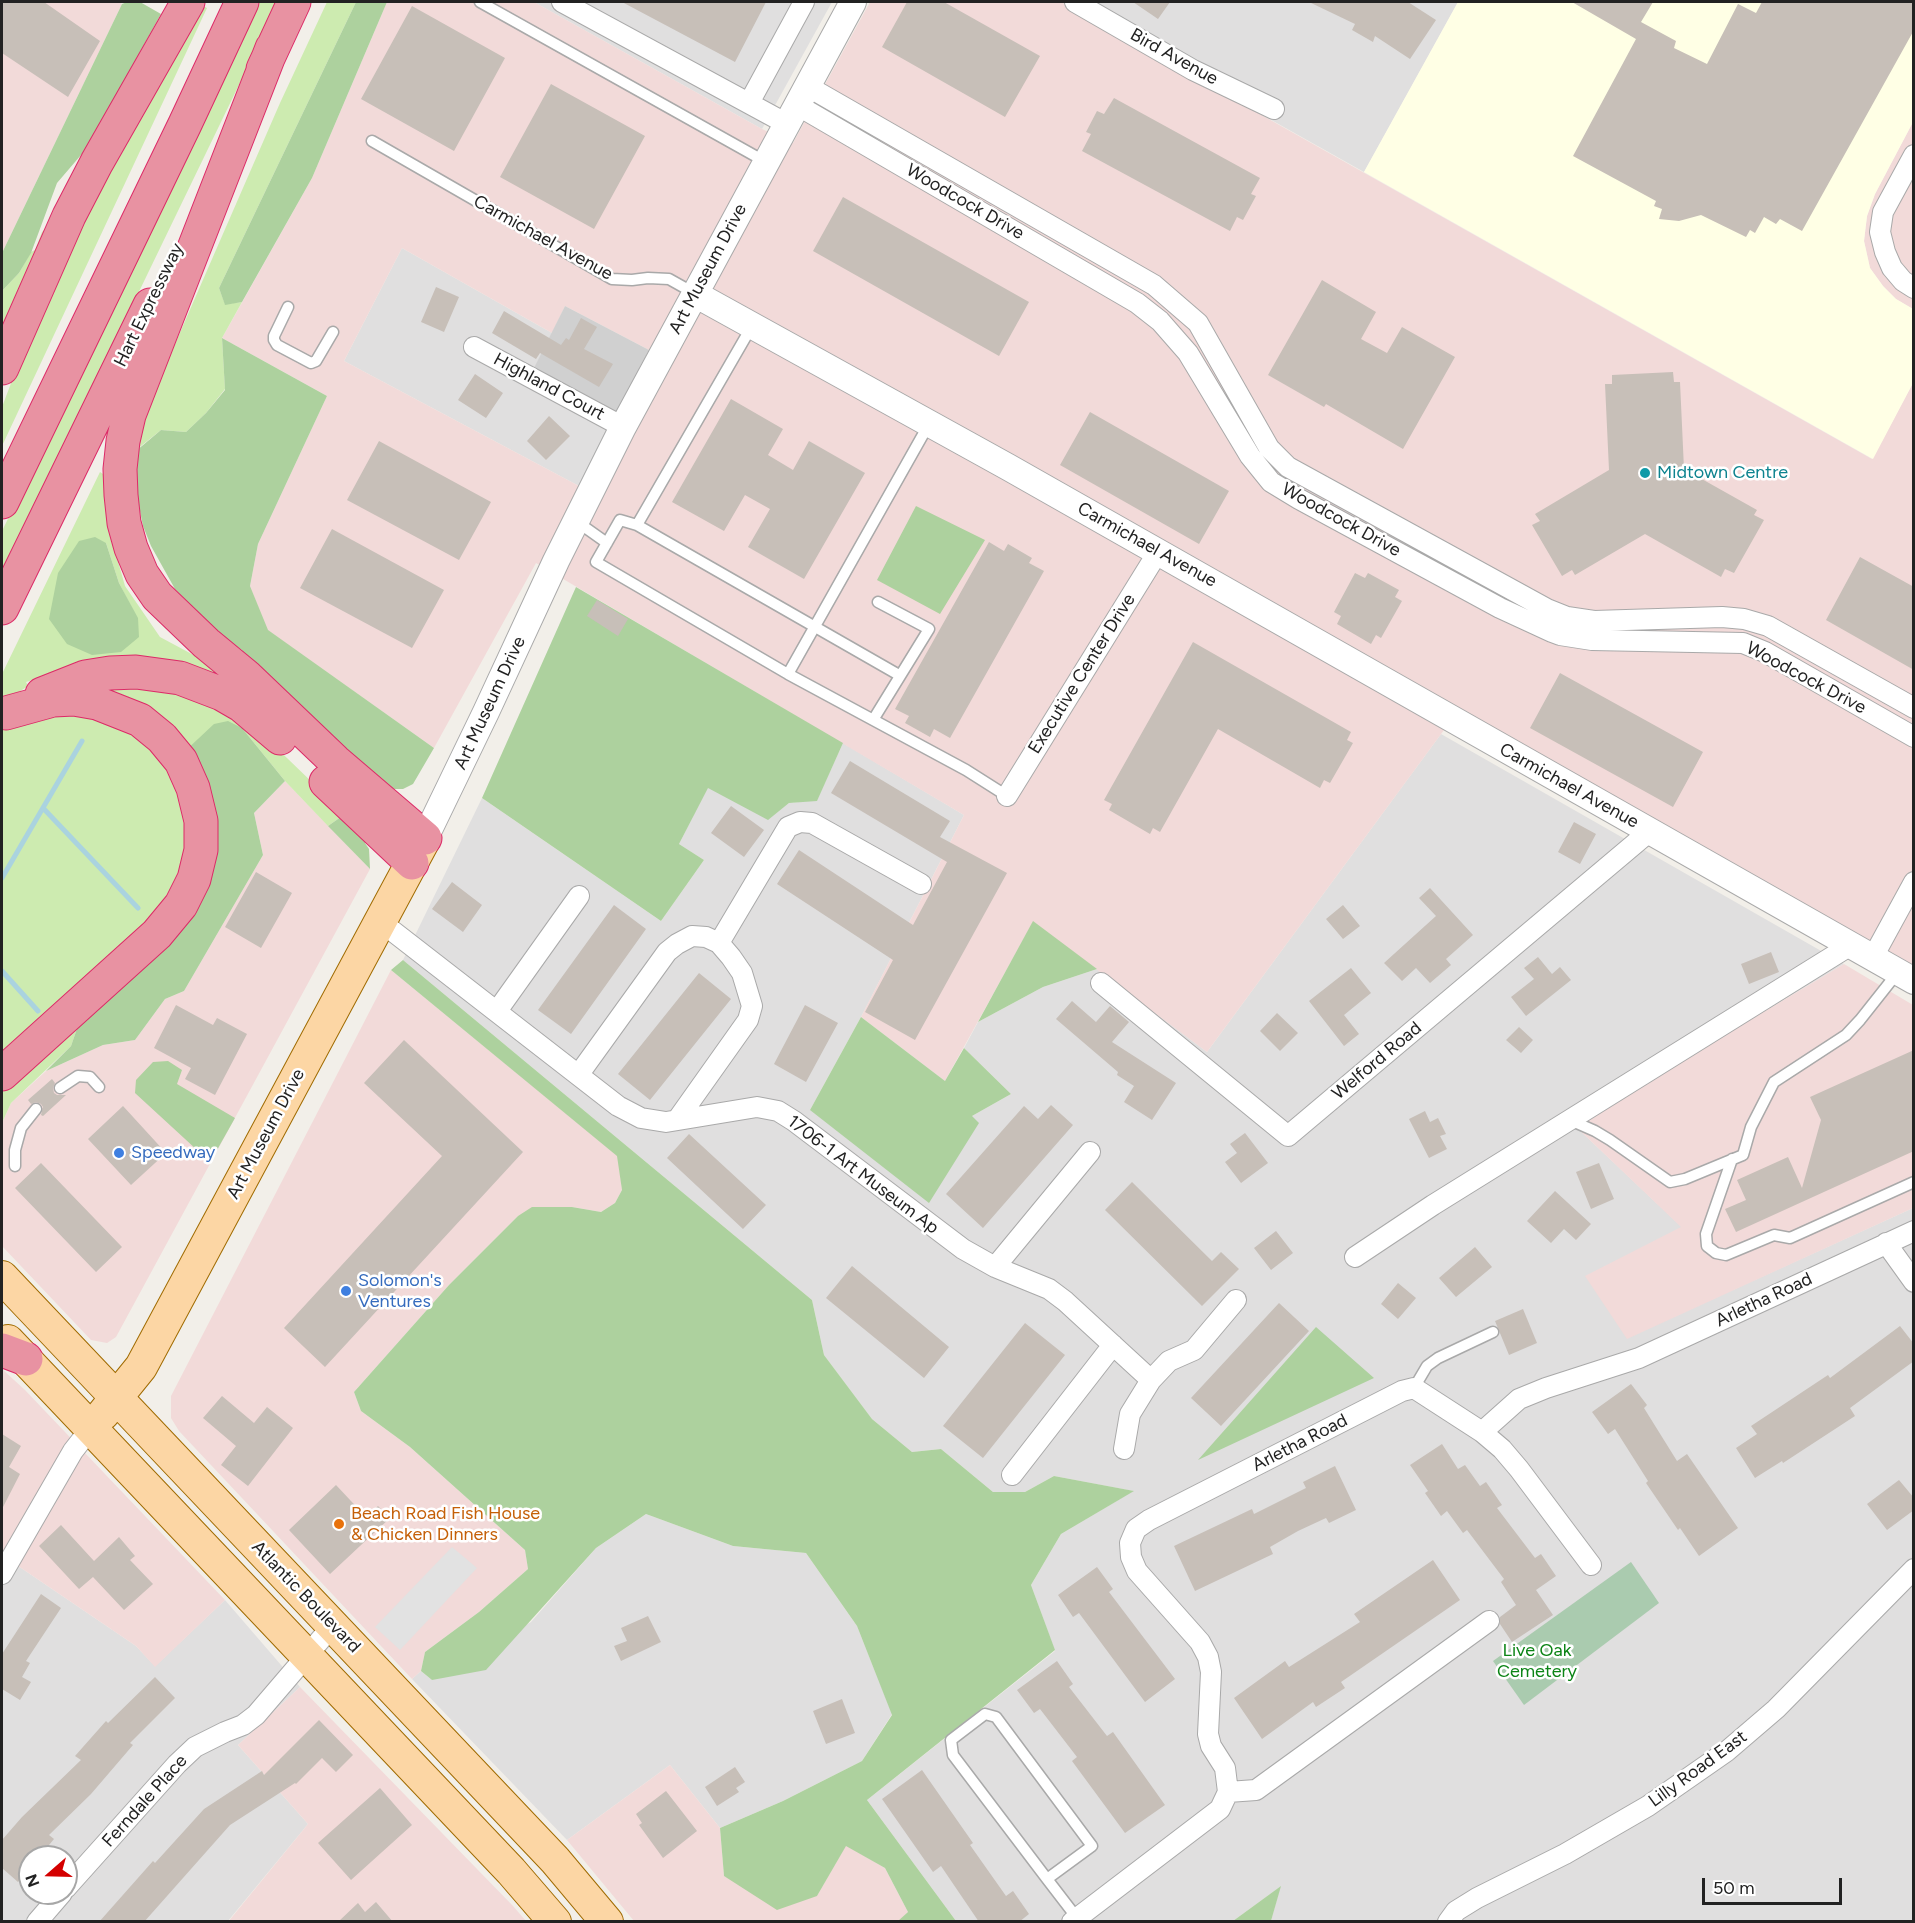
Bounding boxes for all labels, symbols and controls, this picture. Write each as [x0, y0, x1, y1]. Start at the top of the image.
street label: Bird Avenue [1126, 24, 1222, 90]
street label: Woodcock Drive [902, 159, 1028, 245]
street label: Carmichael Avenue [470, 191, 616, 285]
street label: Art Museum Drive [665, 200, 751, 338]
street label: Hart Expressway [110, 240, 188, 370]
street label: Highland Court [490, 349, 608, 425]
place label: Midtown Centre [1657, 462, 1788, 484]
marker: Midtown Centre [1638, 466, 1652, 480]
street label: Woodcock Drive [1278, 478, 1404, 562]
street label: Carmichael Avenue [1074, 498, 1220, 592]
street label: Executive Center Drive [1024, 590, 1140, 758]
street label: Art Museum Drive [450, 633, 530, 773]
street label: Woodcock Drive [1742, 637, 1870, 719]
street label: Carmichael Avenue [1496, 739, 1642, 833]
street label: Welford Road [1328, 1017, 1426, 1105]
street label: Art Museum Drive [223, 1065, 309, 1203]
street label: 1706-1 Art Museum Ap [783, 1111, 943, 1239]
place label: Speedway [131, 1142, 215, 1164]
marker: Speedway [112, 1146, 126, 1160]
street label: Arletha Road [1712, 1268, 1816, 1332]
place label: Solomon's Ventures [358, 1270, 442, 1312]
marker: Solomon's Ventures [339, 1284, 353, 1298]
street label: Arletha Road [1249, 1410, 1351, 1476]
place label: Beach Road Fish House & Chicken Dinners [351, 1503, 540, 1546]
marker: Beach Road Fish House & Chicken Dinners [332, 1517, 346, 1531]
street label: Atlantic Boulevard [247, 1537, 365, 1657]
park label: Live Oak Cemetery [1497, 1640, 1577, 1682]
street label: Lilly Road East [1645, 1726, 1751, 1812]
street label: Ferndale Place [98, 1750, 192, 1852]
north arrow [18, 1845, 78, 1905]
scale bar [1705, 1866, 1844, 1904]
text: N [21, 1872, 44, 1890]
text: 50 m [1713, 1877, 1755, 1899]

